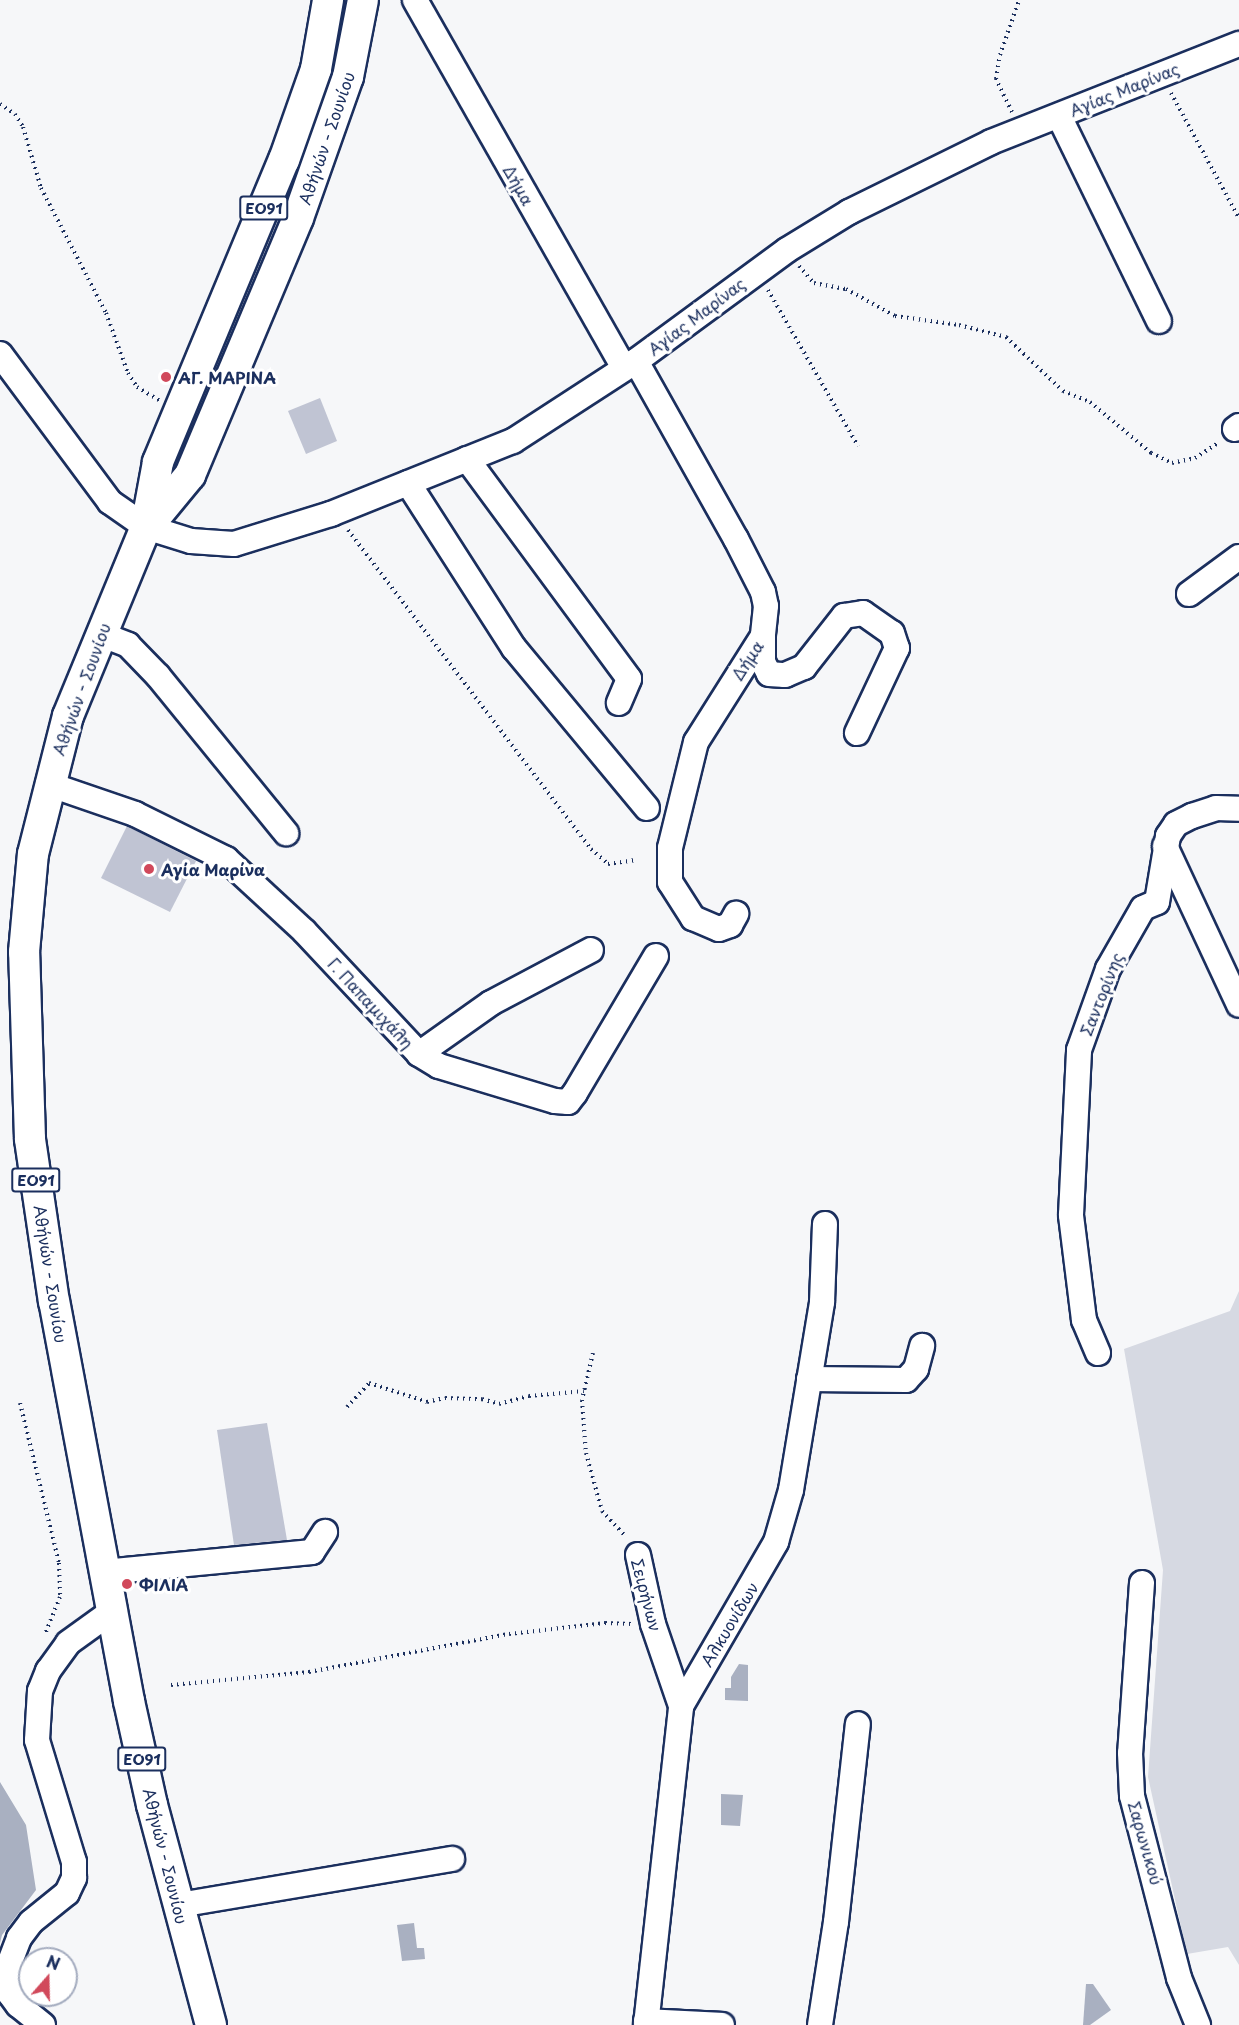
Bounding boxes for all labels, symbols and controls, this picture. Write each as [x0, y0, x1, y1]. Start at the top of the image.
street label: Αγίας Μαρίνας [1066, 58, 1182, 120]
street label: Αθήνών - Σουνίου [294, 69, 358, 207]
street label: Δήμα [500, 161, 538, 209]
road number: ΕΟ91 [238, 196, 290, 220]
street label: Αγίας Μαρίνας [643, 273, 749, 359]
place label: ΑΓ. ΜΑΡΙΝΑ [178, 367, 277, 387]
marker: ΑΓ. ΜΑΡΙΝΑ [159, 370, 173, 384]
street label: Αθήνών - Σουνίου [48, 620, 114, 758]
street label: Δήμα [727, 637, 767, 683]
place label: Αγία Μαρίνα [161, 859, 266, 879]
marker: Αγία Μαρίνα [142, 862, 156, 876]
street label: Σαντορίνης [1076, 950, 1126, 1038]
street label: Γ. Παπαμιχάλη [324, 954, 418, 1052]
road number: ΕΟ91 [10, 1168, 62, 1192]
street label: Αθήνών - Σουνίου [31, 1203, 71, 1345]
street label: Σειρήνων [628, 1557, 666, 1633]
place label: ΦΙΛΙΑ [139, 1574, 188, 1594]
marker: ΦΙΛΙΑ [120, 1577, 134, 1591]
street label: Αλκυονίδων [696, 1578, 762, 1670]
road number: ΕΟ91 [116, 1747, 168, 1771]
street label: Αθήνών - Σουνίου [140, 1786, 192, 1926]
street label: Σαρωνικού [1125, 1799, 1167, 1887]
north arrow [18, 1947, 78, 2007]
text: N [43, 1949, 64, 1975]

